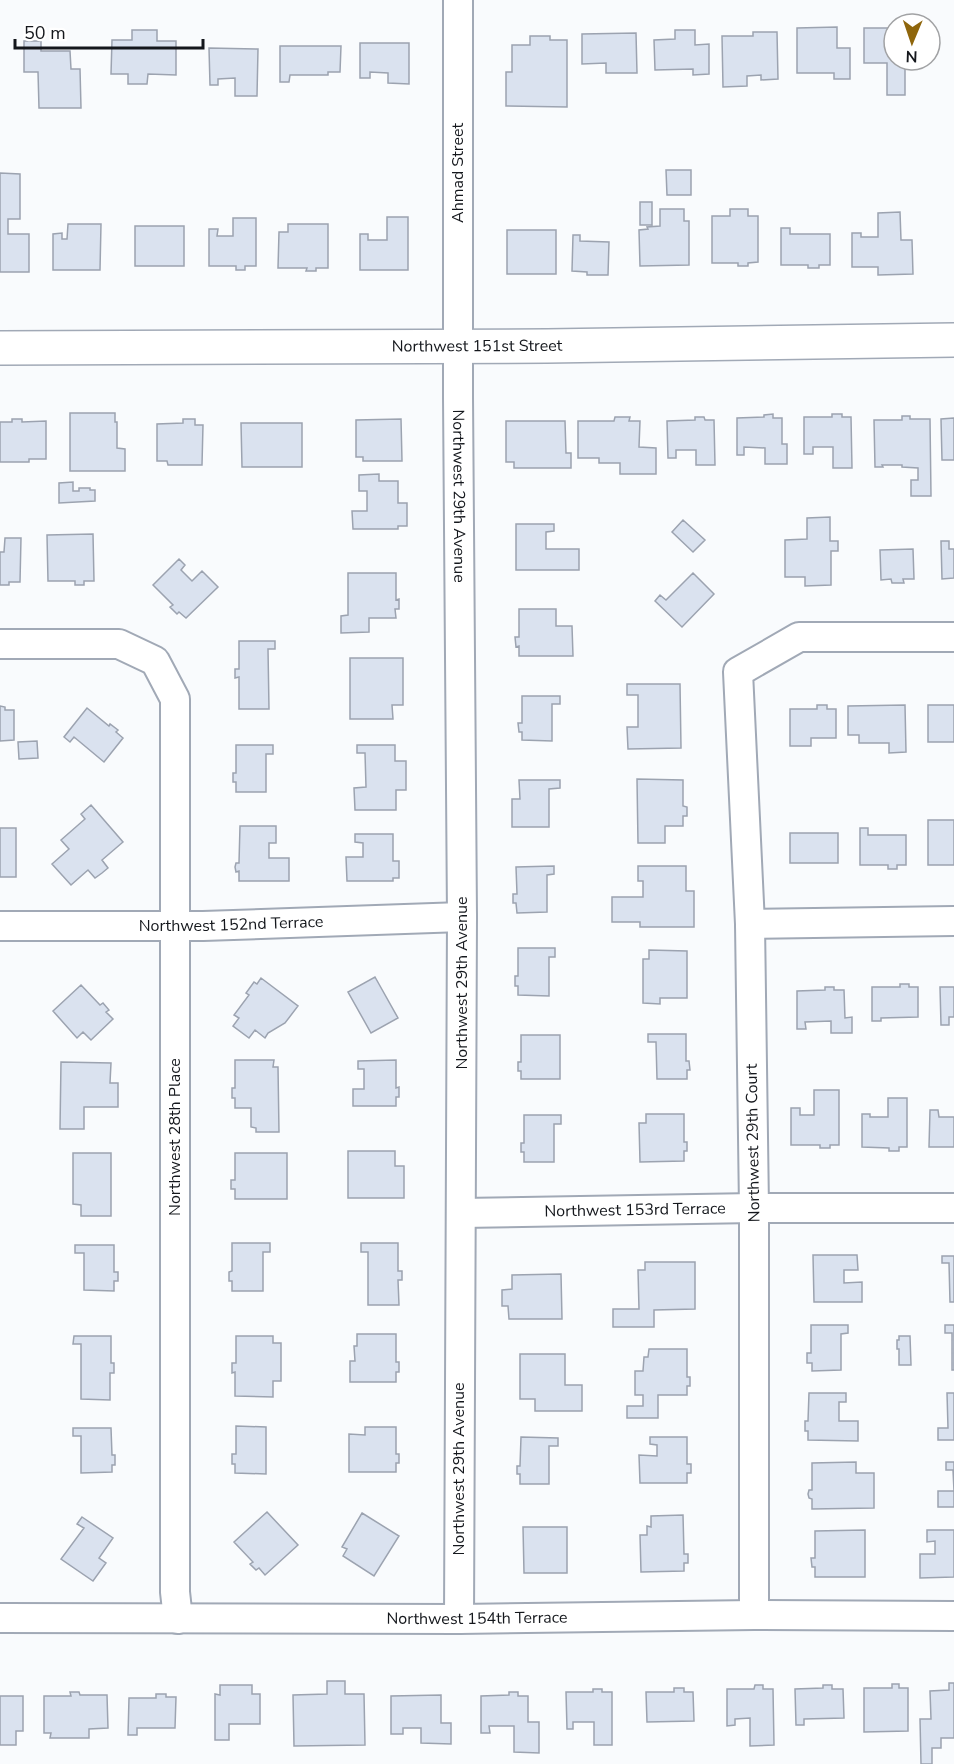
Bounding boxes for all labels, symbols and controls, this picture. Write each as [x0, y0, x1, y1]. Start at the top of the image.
scale bar [15, 12, 202, 50]
north arrow [882, 12, 942, 72]
text: 50 m [24, 21, 66, 45]
text: N [905, 45, 918, 67]
street label: Ahmad Street [447, 123, 469, 223]
street label: Northwest 151st Street [392, 335, 563, 358]
street label: Northwest 29th Avenue [447, 409, 470, 583]
street label: Northwest 29th Avenue [451, 896, 473, 1070]
street label: Northwest 152nd Terrace [139, 911, 324, 937]
street label: Northwest 28th Place [164, 1058, 186, 1216]
street label: Northwest 29th Court [741, 1063, 765, 1222]
street label: Northwest 153rd Terrace [544, 1197, 726, 1223]
street label: Northwest 29th Avenue [448, 1382, 470, 1556]
street label: Northwest 154th Terrace [386, 1607, 568, 1630]

